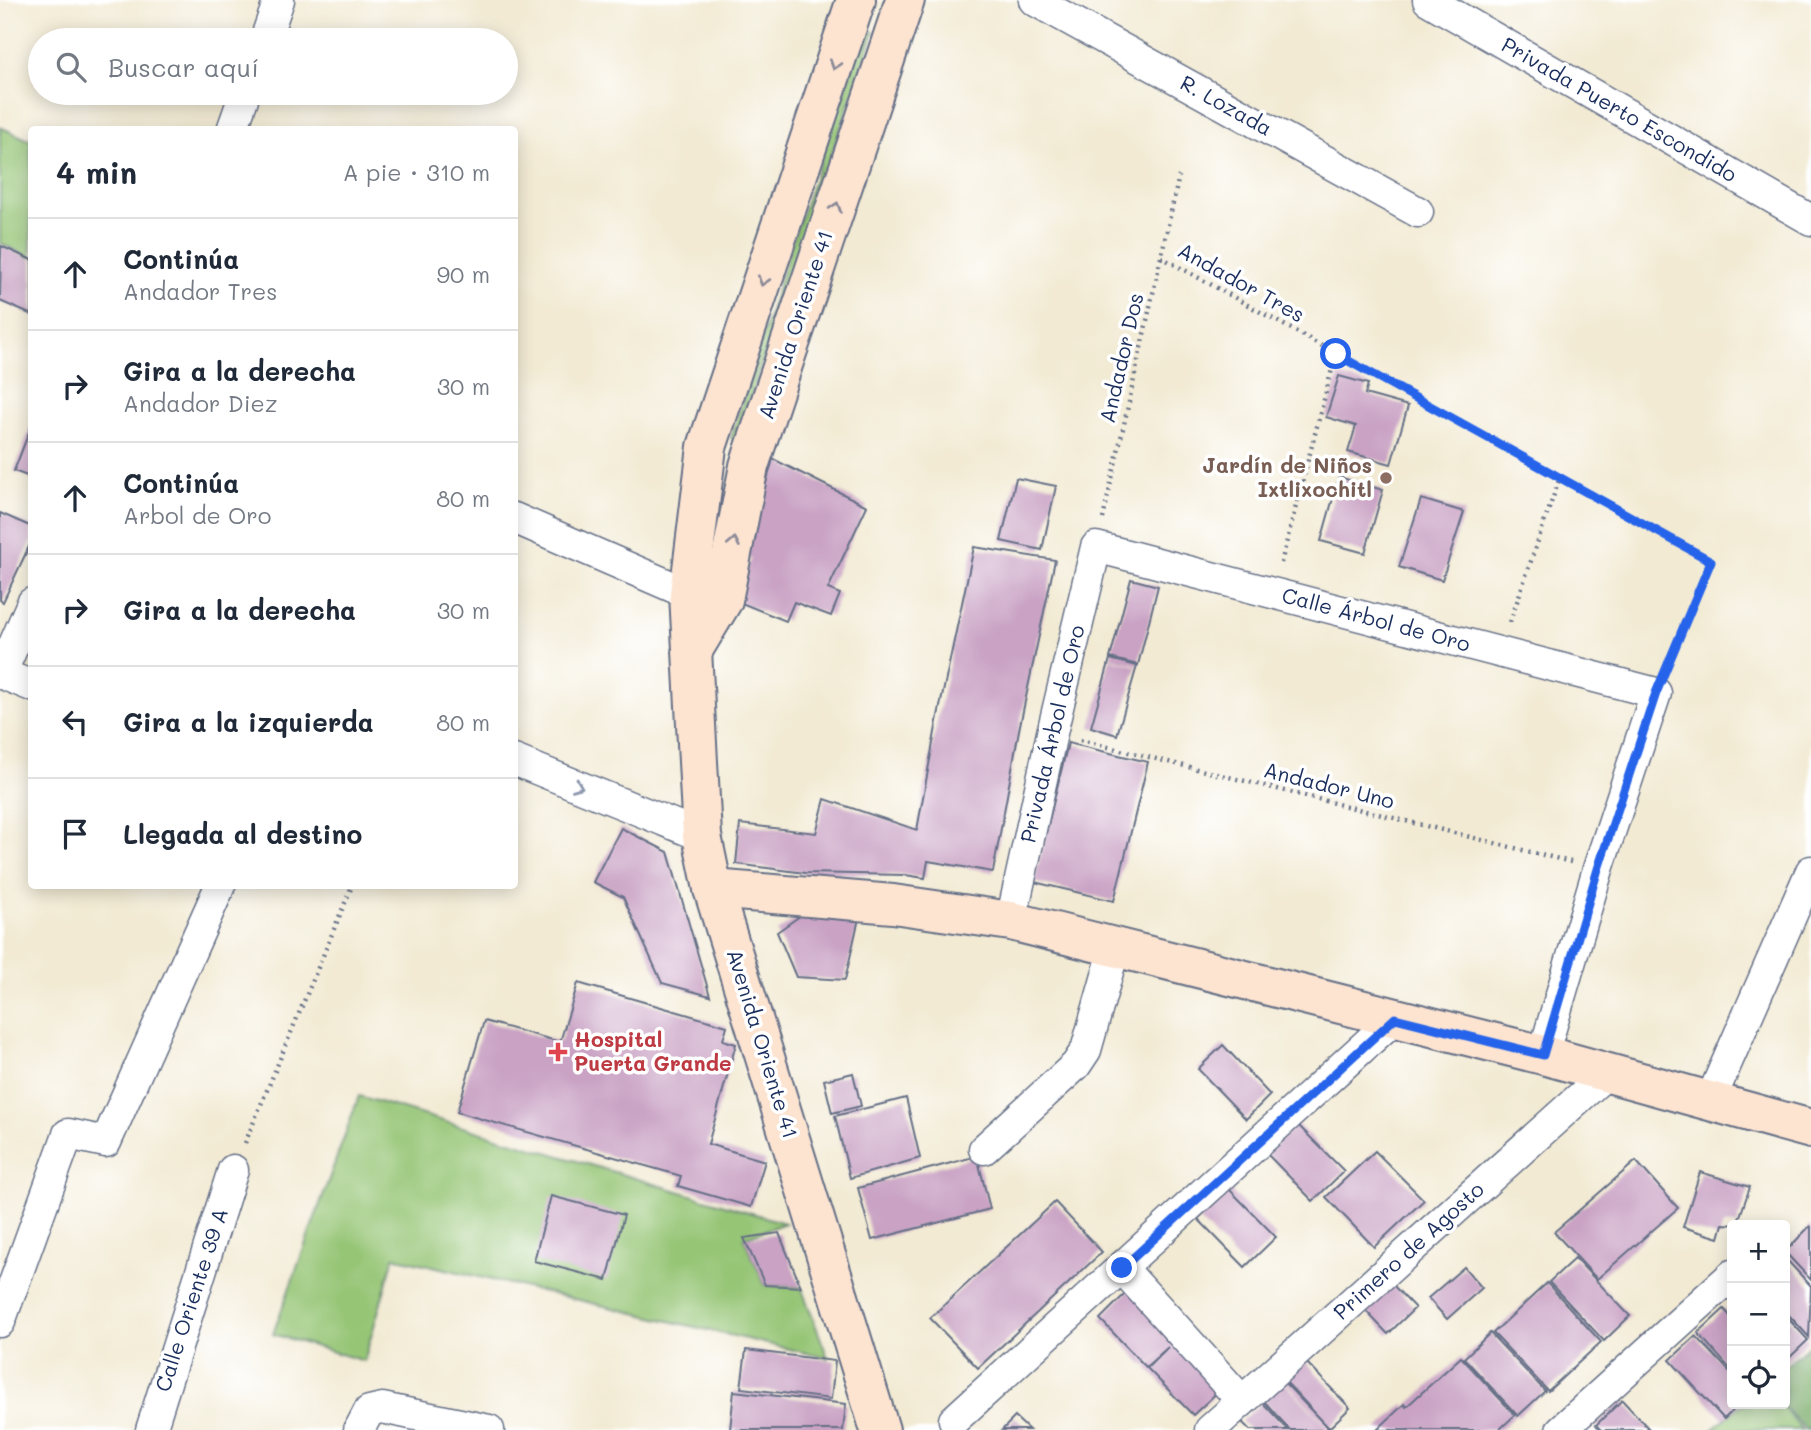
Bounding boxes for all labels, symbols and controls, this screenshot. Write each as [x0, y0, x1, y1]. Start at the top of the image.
search box [28, 28, 518, 105]
street label: Privada Puerto Escondido [1497, 30, 1742, 187]
icon: search [52, 48, 90, 86]
text: Buscar aquí [108, 50, 259, 84]
one-way arrow [829, 58, 843, 70]
street label: R. Lozada [1176, 68, 1277, 141]
text: 4 min [56, 152, 137, 192]
text: A pie · 310 m [343, 157, 490, 187]
one-way arrow [827, 202, 842, 214]
street label: Avenida Oriente 41 [751, 227, 838, 422]
street label: Andador Tres [1174, 236, 1310, 328]
text: Continúa [123, 242, 239, 276]
icon: ahead [56, 255, 94, 293]
text: 90 m [437, 259, 490, 289]
one-way arrow [757, 274, 771, 286]
text: Andador Tres [123, 276, 277, 306]
street label: Andador Dos [1092, 290, 1149, 425]
route start [1320, 338, 1351, 369]
text: Gira a la derecha [123, 354, 356, 388]
icon: right [56, 367, 94, 405]
text: 30 m [437, 371, 490, 401]
text: Andador Diez [123, 388, 278, 418]
place label: Jardín de Niños Ixtlixochitl [1202, 451, 1372, 502]
text: Continúa [123, 466, 239, 500]
marker: Jardín de Niños Ixtlixochitl [1378, 470, 1394, 486]
icon: ahead [56, 479, 94, 517]
text: 80 m [436, 483, 490, 513]
text: Arbol de Oro [123, 500, 271, 530]
one-way arrow [726, 536, 741, 548]
street label: Calle Árbol de Oro [1279, 580, 1474, 657]
icon: right [56, 591, 94, 629]
text: Gira a la derecha [123, 593, 356, 627]
text: 30 m [437, 595, 490, 625]
street label: Privada Árbol de Oro [1013, 622, 1090, 845]
icon: left [56, 703, 94, 741]
text: Gira a la izquierda [123, 705, 374, 739]
text: 80 m [436, 707, 490, 737]
street label: Andador Uno [1261, 755, 1397, 814]
one-way arrow [570, 778, 583, 792]
icon: arrive [56, 815, 94, 853]
text: Llegada al destino [123, 817, 362, 851]
street label: Avenida Oriente 41 [722, 946, 805, 1142]
place label: Hospital Puerta Grande [574, 1025, 731, 1076]
marker: Hospital Puerta Grande [548, 1042, 568, 1062]
street label: Primero de Agosto [1327, 1175, 1489, 1325]
street label: Calle Oriente 39 A [148, 1204, 233, 1395]
map controls [1727, 1220, 1790, 1409]
button: + [1727, 1220, 1790, 1283]
route end [1106, 1252, 1137, 1283]
button: − [1727, 1283, 1790, 1346]
button: locate [1727, 1346, 1790, 1409]

